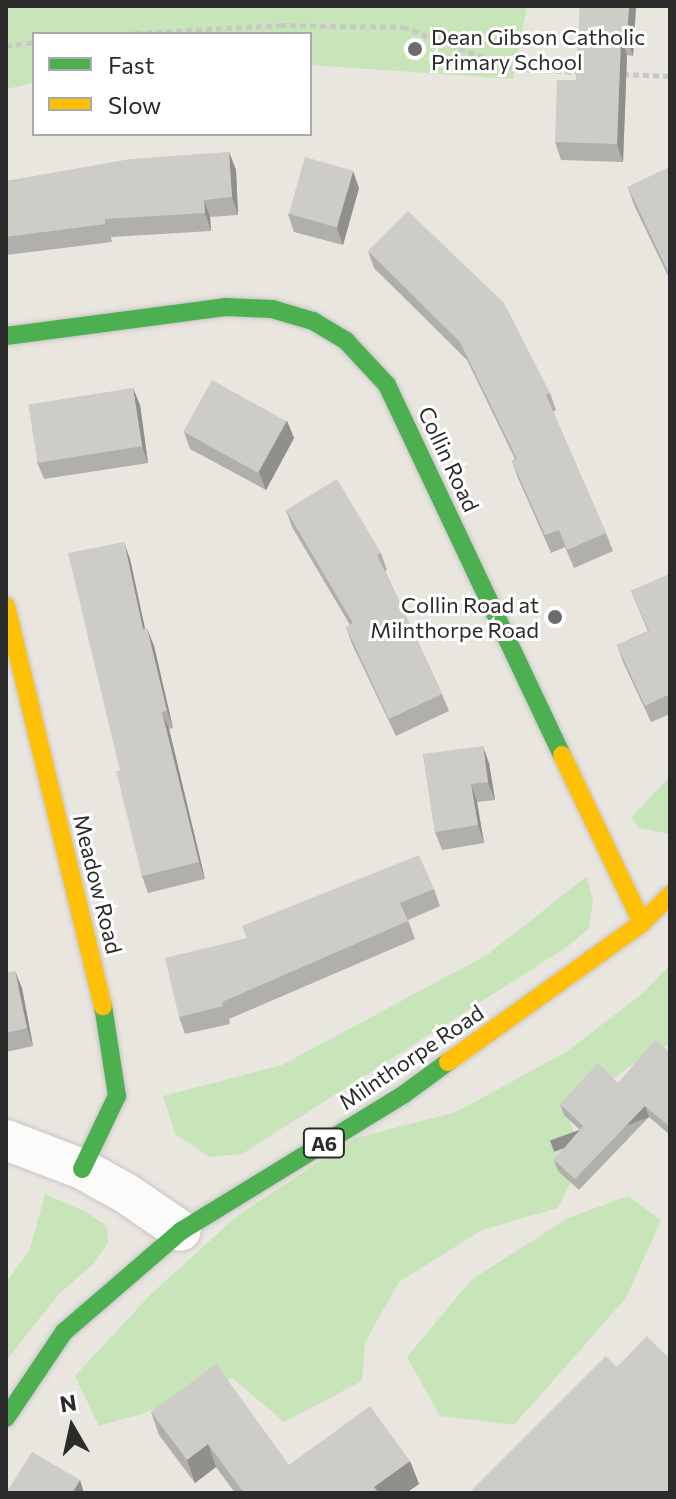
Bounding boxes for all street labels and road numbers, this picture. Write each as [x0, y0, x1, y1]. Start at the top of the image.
street label: Collin Road [413, 402, 485, 516]
street label: Meadow Road [68, 812, 128, 956]
street label: Milnthorpe Road [334, 999, 488, 1115]
road number: A6 [302, 1127, 346, 1159]

